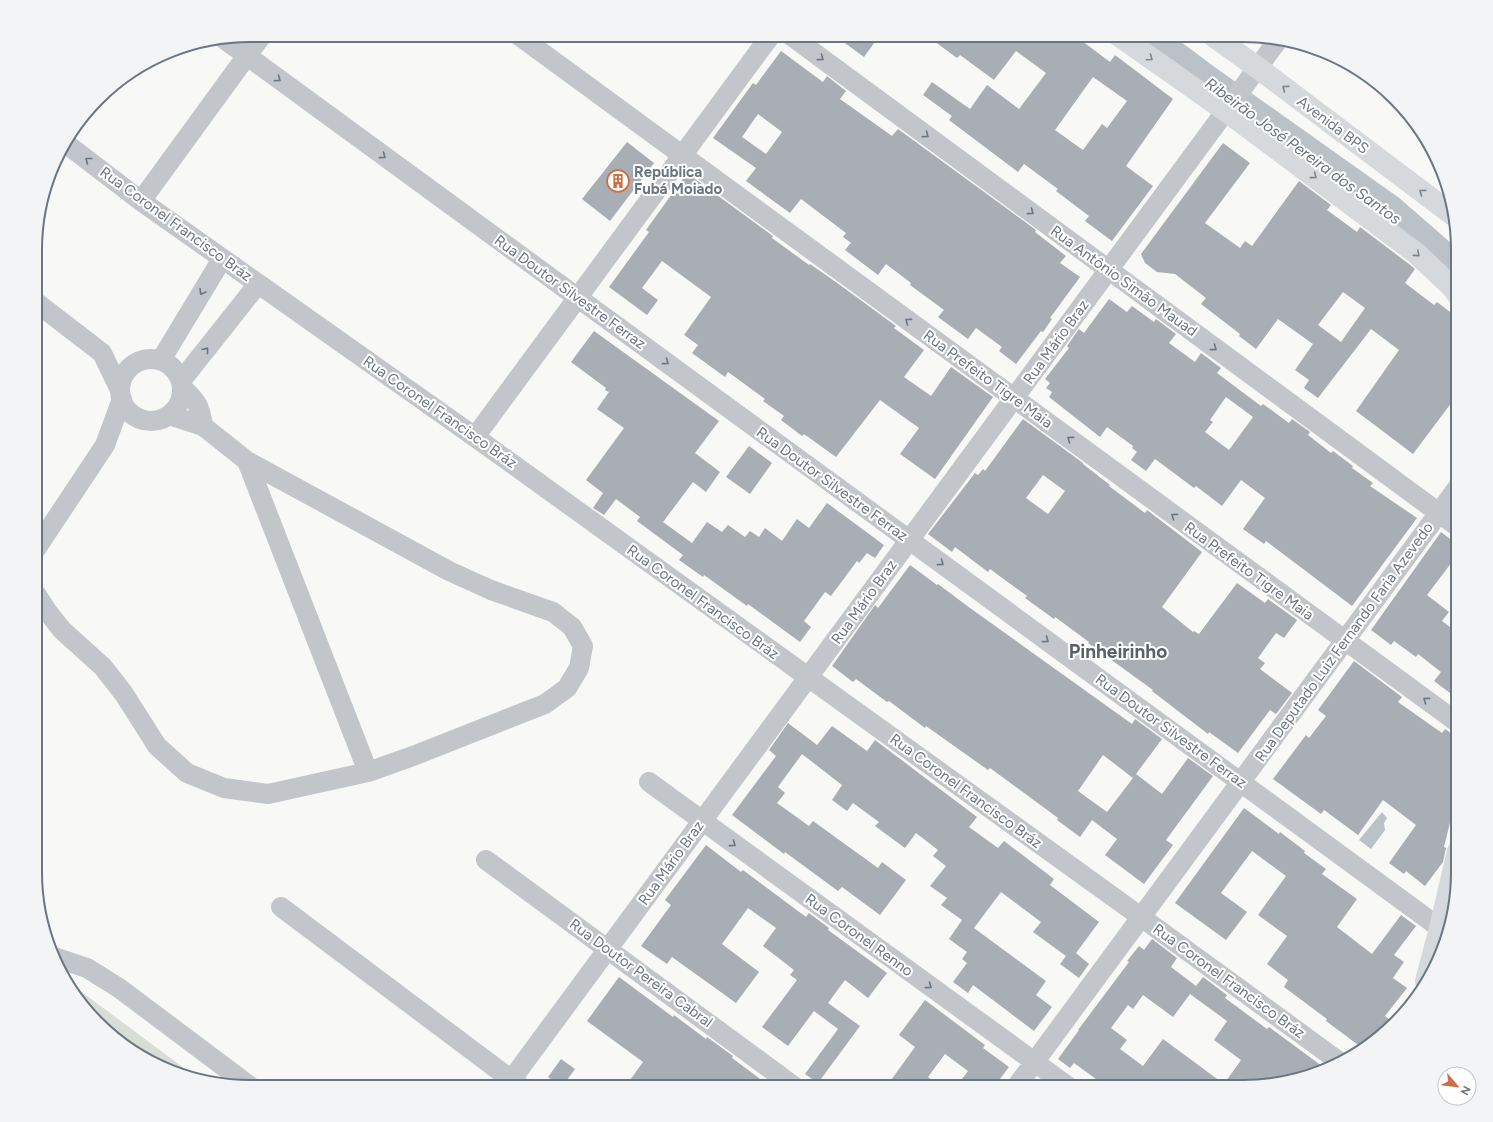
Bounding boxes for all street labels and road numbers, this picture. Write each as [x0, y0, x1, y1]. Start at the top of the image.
street label: Avenida BPS [1294, 92, 1372, 158]
street label: Rua Coronel Francisco Bráz [97, 163, 255, 285]
street label: Rua Antônio Simão Mauad [1047, 222, 1201, 340]
street label: Rua Doutor Silvestre Ferraz [491, 231, 649, 353]
street label: Rua Mário Braz [1019, 296, 1093, 388]
street label: Rua Prefeito Tigre Maia [920, 326, 1056, 432]
street label: Rua Coronel Francisco Bráz [360, 352, 520, 472]
street label: Rua Doutor Silvestre Ferraz [753, 423, 911, 545]
street label: Rua Prefeito Tigre Maia [1181, 518, 1317, 624]
street label: Rua Deputado Luiz Fernando Faria Azevedo [1251, 519, 1437, 765]
street label: Rua Coronel Francisco Bráz [624, 541, 782, 663]
street label: Rua Mário Braz [827, 556, 901, 648]
street label: Rua Doutor Silvestre Ferraz [1092, 670, 1250, 792]
street label: Rua Coronel Francisco Bráz [887, 730, 1045, 852]
street label: Rua Mário Braz [634, 817, 708, 909]
street label: Rua Coronel Renno [802, 890, 917, 980]
street label: Rua Doutor Pereira Cabral [566, 915, 716, 1031]
street label: Rua Coronel Francisco Bráz [1150, 920, 1308, 1042]

